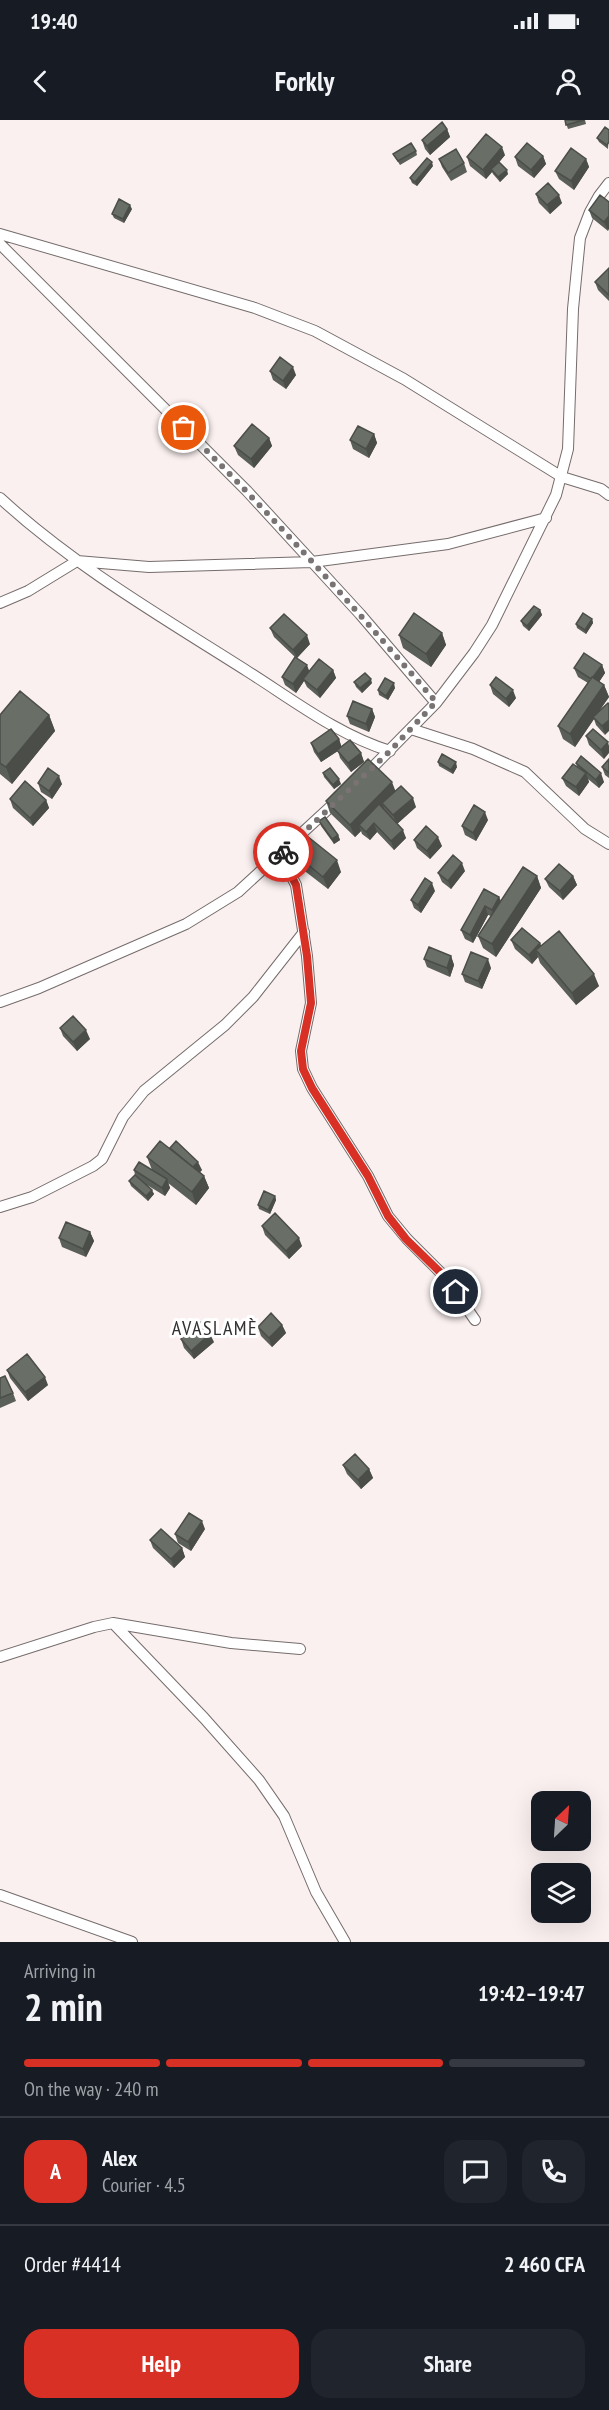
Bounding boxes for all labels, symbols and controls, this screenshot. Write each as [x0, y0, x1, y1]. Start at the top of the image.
text: 19:40 [30, 7, 78, 35]
text: Forkly [275, 64, 334, 98]
icon: back [24, 65, 57, 98]
icon: person [552, 65, 585, 98]
pin [158, 402, 209, 453]
icon: bag [167, 411, 200, 444]
courier [253, 822, 313, 882]
icon: bike [267, 836, 300, 869]
pin [430, 1266, 481, 1317]
icon: home [439, 1275, 472, 1308]
district label: AVASLAMÈ [172, 1315, 258, 1341]
north arrow [531, 1791, 591, 1851]
map controls [531, 1791, 591, 1923]
button: layers [531, 1863, 591, 1923]
text: Arriving in [24, 1958, 96, 1984]
text: 19:42–19:47 [478, 1979, 585, 2007]
text: 2 min [24, 1981, 103, 2032]
text: On the way · 240 m [24, 2076, 159, 2102]
button: chat [444, 2140, 507, 2203]
button: phone [522, 2140, 585, 2203]
text: Alex [102, 2144, 137, 2172]
text: A [50, 2157, 61, 2185]
text: Courier · 4.5 [102, 2172, 186, 2198]
text: Order #4414 [24, 2250, 121, 2278]
text: 2 460 CFA [504, 2250, 585, 2278]
button: Help [24, 2329, 299, 2398]
button: Share [311, 2329, 585, 2398]

